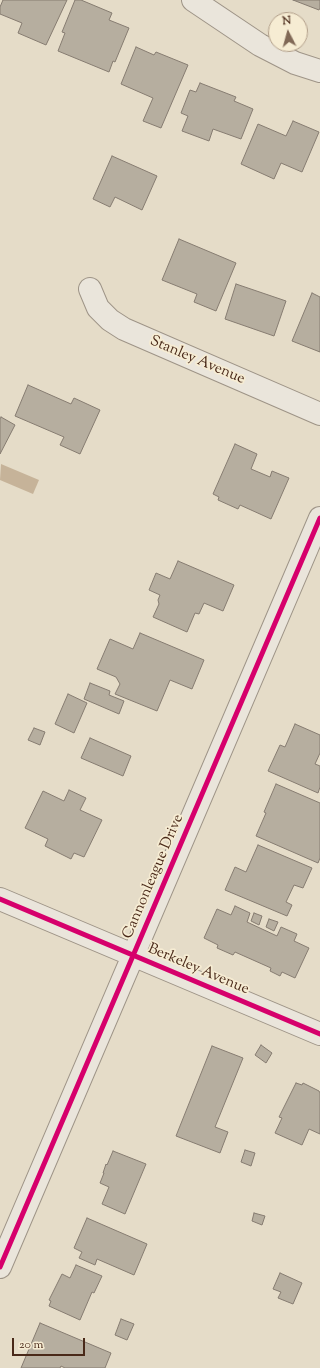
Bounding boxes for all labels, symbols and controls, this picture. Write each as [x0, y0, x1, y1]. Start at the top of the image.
north arrow [268, 12, 308, 52]
text: N [282, 13, 292, 29]
street label: Stanley Avenue [147, 333, 247, 389]
street label: Cannonleague Drive [120, 812, 188, 942]
street label: Berkeley Avenue [145, 941, 251, 999]
scale bar [14, 1330, 87, 1356]
text: 20 m [19, 1336, 43, 1354]

